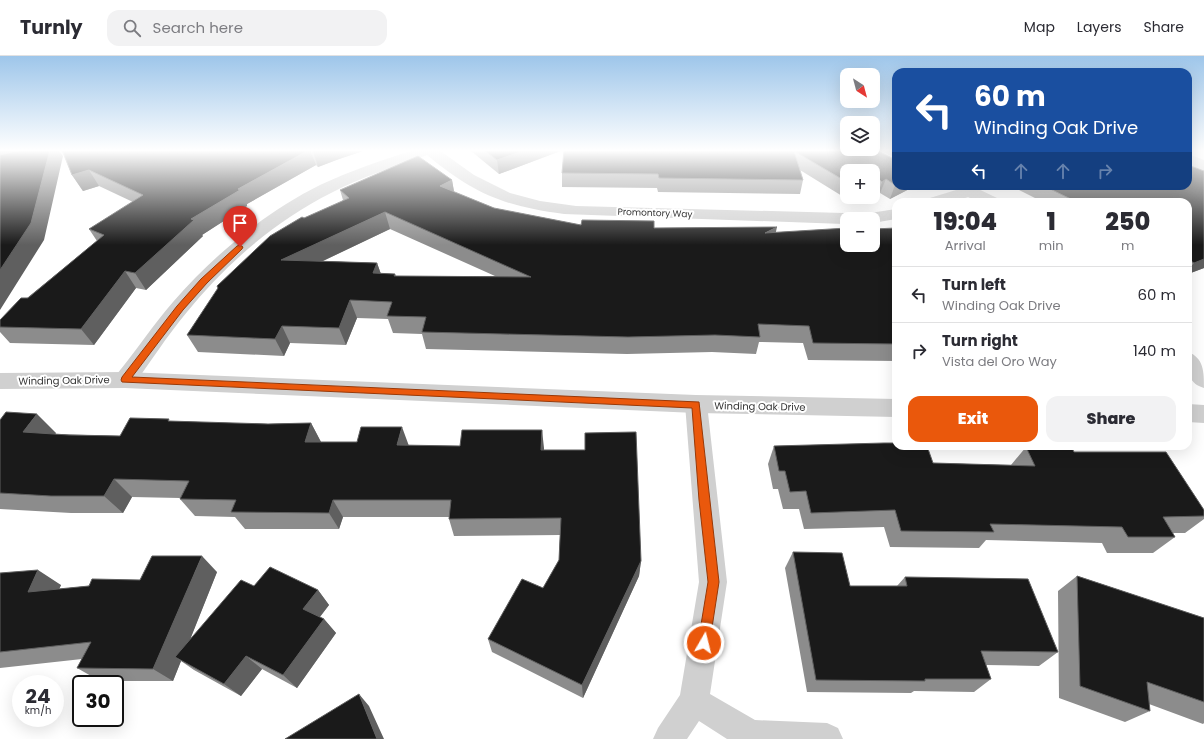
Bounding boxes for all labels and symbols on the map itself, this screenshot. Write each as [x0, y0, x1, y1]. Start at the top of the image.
north arrow [840, 68, 880, 108]
pin [223, 206, 257, 247]
street label: Promontory Way [617, 206, 693, 220]
street label: Winding Oak Drive [18, 372, 110, 389]
street label: Winding Oak Drive [714, 398, 806, 415]
position arrow [683, 622, 725, 664]
speed limit sign: 30 [72, 675, 124, 727]

